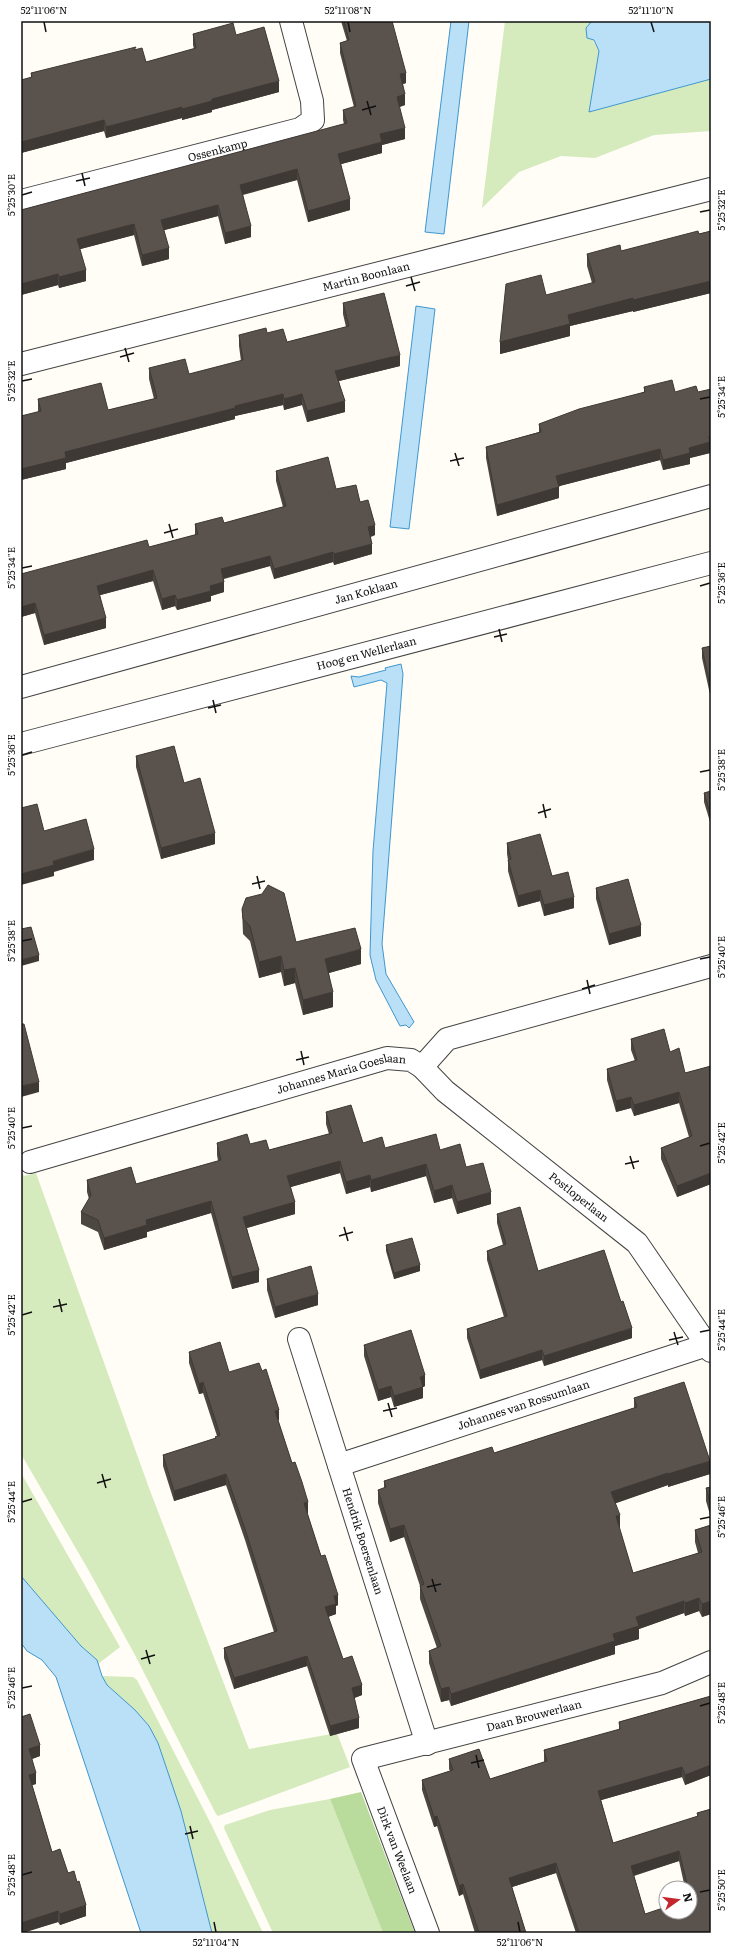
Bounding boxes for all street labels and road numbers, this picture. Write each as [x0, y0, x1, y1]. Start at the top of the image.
street label: Ossenkamp [186, 134, 249, 165]
street label: Martin Boonlaan [320, 257, 411, 294]
street label: Jan Koklaan [332, 574, 399, 607]
street label: Hoog en Wellerlaan [314, 632, 418, 673]
street label: Johannes Maria Goeslaan [274, 1049, 407, 1097]
street label: Postloperlaan [546, 1168, 613, 1225]
street label: Johannes van Rossumlaan [455, 1375, 591, 1433]
street label: Hendrik Boersenlaan [339, 1485, 388, 1596]
street label: Daan Brouwerlaan [484, 1695, 583, 1734]
street label: Dirk van Weelaan [374, 1804, 422, 1896]

